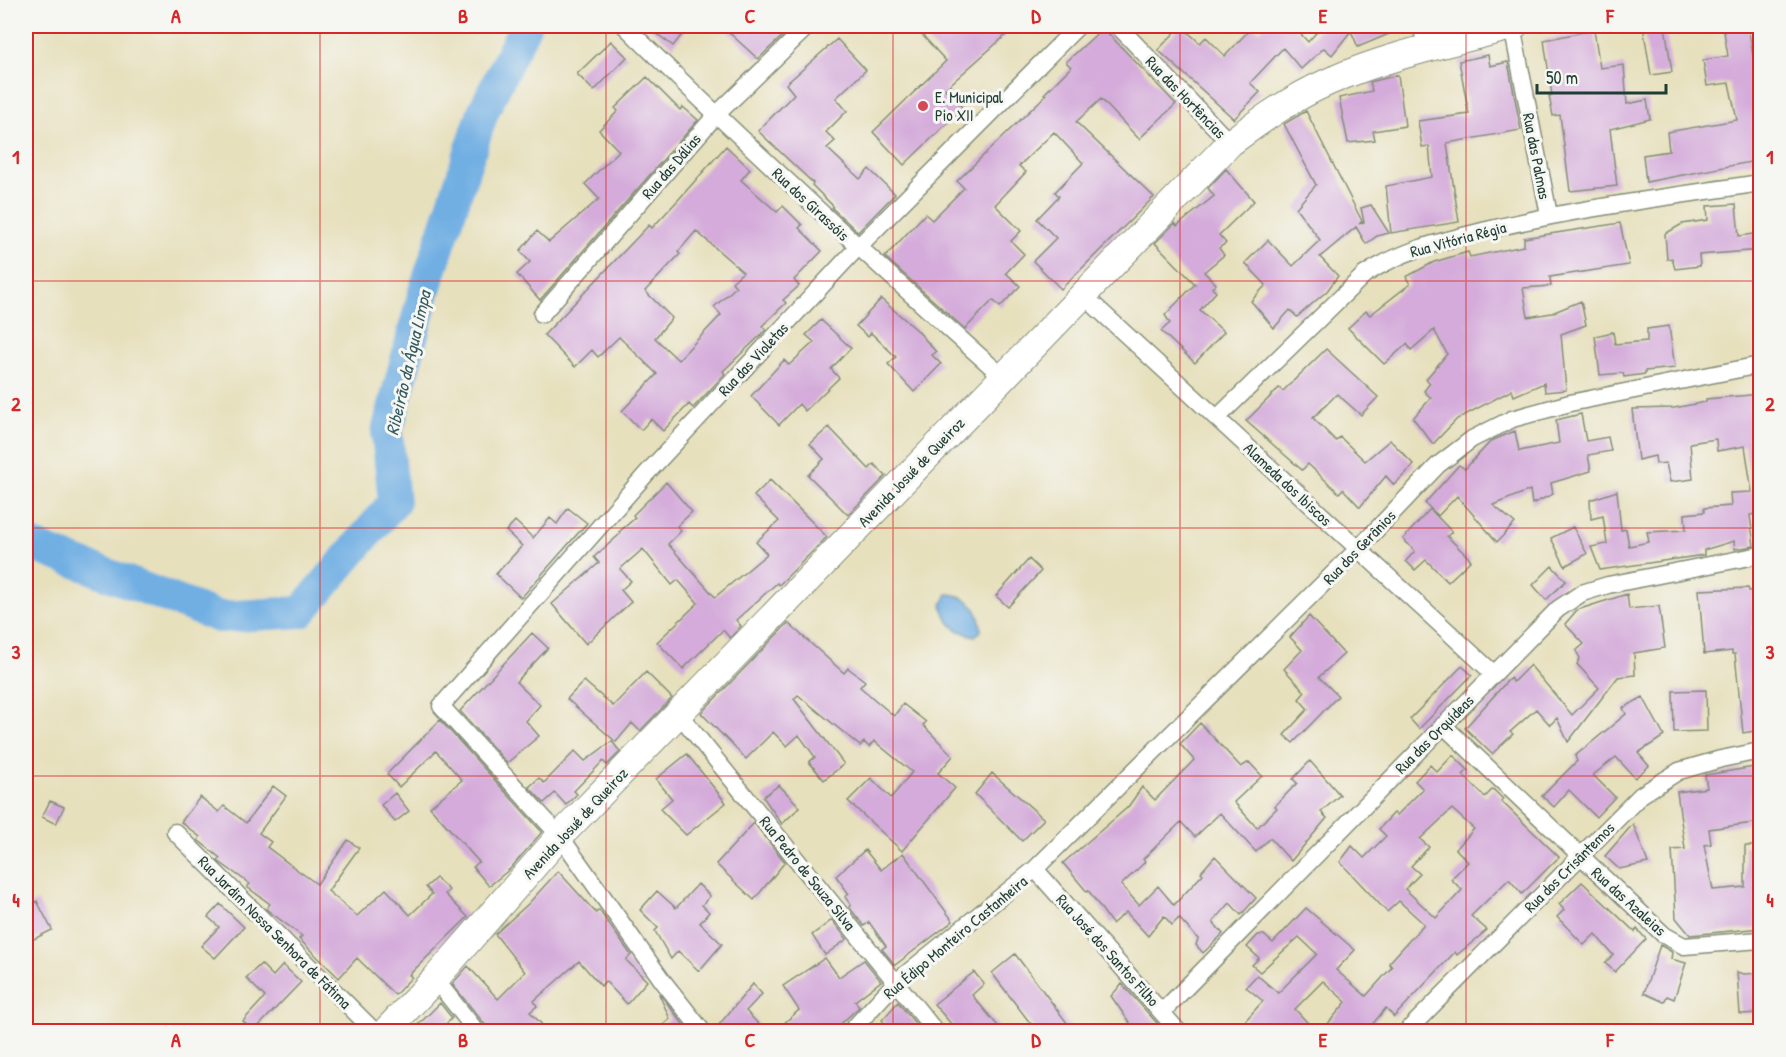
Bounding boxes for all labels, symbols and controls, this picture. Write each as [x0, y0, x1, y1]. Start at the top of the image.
text: A [171, 2, 181, 29]
text: B [458, 2, 468, 29]
text: C [745, 2, 756, 29]
text: D [1031, 2, 1041, 29]
text: E [1319, 2, 1328, 29]
text: F [1605, 2, 1615, 29]
street label: Rua das Hortências [1141, 51, 1231, 143]
scale bar [1537, 57, 1666, 95]
text: 50 m [1546, 65, 1578, 90]
place label: E. Municipal Pio XII [935, 86, 1004, 126]
marker: E. Municipal Pio XII [916, 99, 930, 113]
street label: Rua das Palmas [1518, 111, 1556, 201]
street label: Rua das Dálias [636, 129, 706, 203]
text: 1 [12, 143, 20, 170]
text: 1 [1766, 143, 1774, 170]
street label: Rua dos Girassóis [768, 162, 854, 246]
street label: Rua Vitória Régia [1408, 216, 1508, 262]
water label: Ribeirão da Água Limpa [379, 287, 437, 438]
street label: Rua das Violetas [713, 317, 793, 401]
text: 2 [11, 390, 21, 417]
text: 2 [1765, 390, 1775, 417]
street label: Avenida Josué de Queiroz [853, 412, 969, 532]
street label: Alameda dos Ibiscos [1239, 437, 1337, 531]
street label: Rua dos Gerânios [1318, 505, 1400, 589]
text: 3 [12, 638, 21, 665]
text: 3 [1766, 638, 1775, 665]
street label: Rua das Orquídeas [1390, 690, 1478, 778]
street label: Avenida Josué de Queiroz [517, 762, 633, 884]
street label: Rua Pedro de Souza Silva [755, 811, 861, 935]
street label: Rua dos Crisântemos [1519, 817, 1619, 917]
street label: Rua Jardim Nossa Senhora de Fátima [193, 850, 357, 1014]
street label: Rua das Azaleias [1587, 862, 1671, 940]
street label: Rua Édipo Monteiro Castanheira [878, 870, 1032, 1004]
text: 4 [12, 886, 20, 913]
text: 4 [1766, 886, 1774, 913]
street label: Rua José dos Santos Filho [1052, 889, 1165, 1011]
text: A [171, 1026, 181, 1053]
text: B [458, 1026, 468, 1053]
text: C [745, 1026, 756, 1053]
text: D [1031, 1026, 1041, 1053]
text: E [1319, 1026, 1328, 1053]
text: F [1605, 1026, 1615, 1053]

